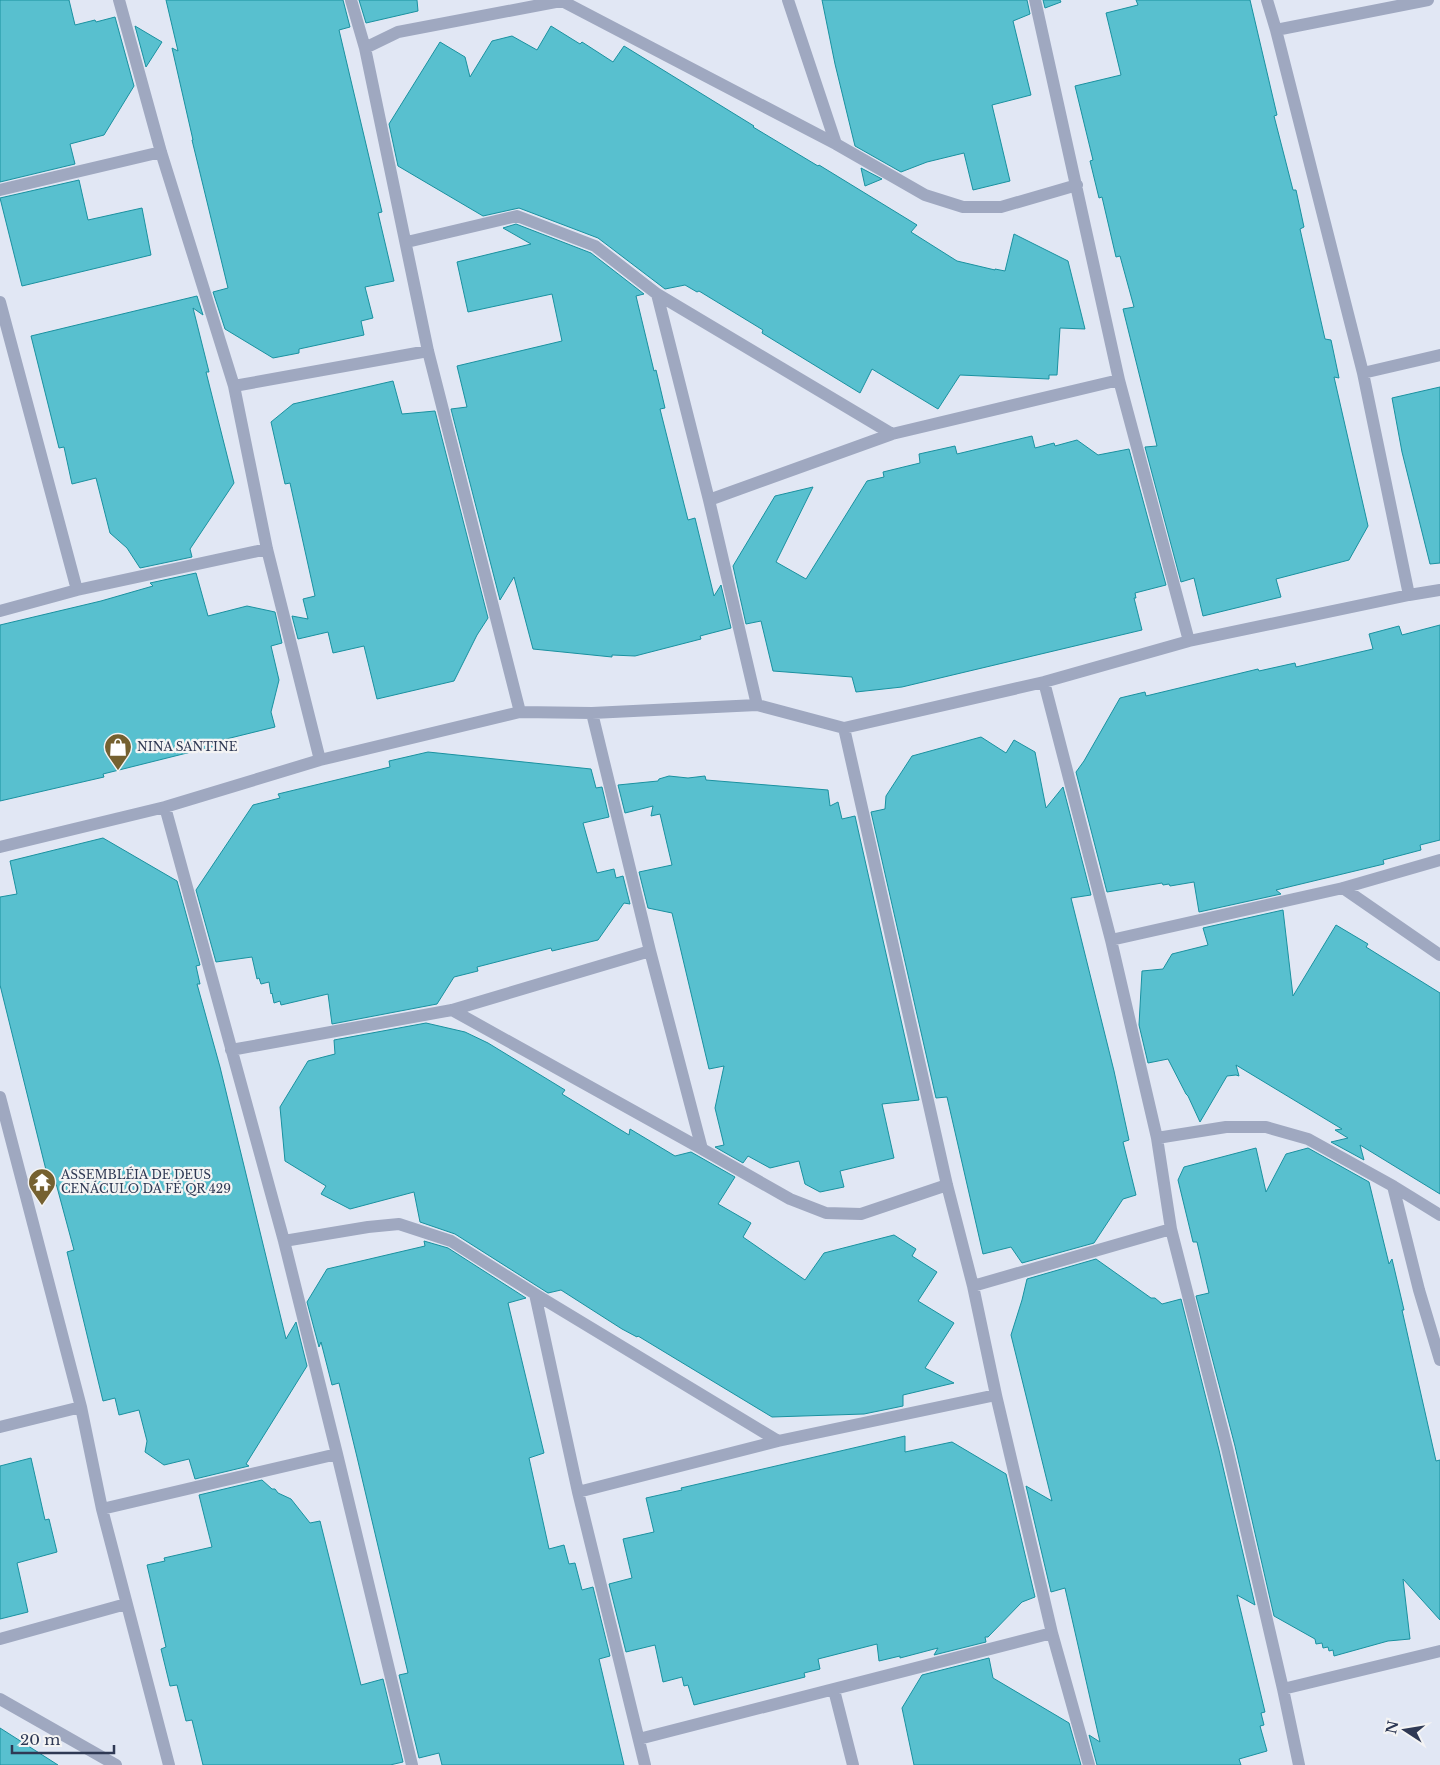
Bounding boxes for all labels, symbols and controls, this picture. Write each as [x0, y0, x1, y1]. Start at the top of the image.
shop icon: NINA SANTINE [103, 732, 133, 771]
place label: NINA SANTINE [137, 739, 238, 754]
place label: ASSEMBLÉIA DE DEUS CENÁCULO DA FÉ QR 429 [60, 1166, 231, 1196]
temple icon: ASSEMBLÉIA DE DEUS CENÁCULO DA FÉ QR 429 [27, 1167, 57, 1206]
north arrow [1380, 1705, 1430, 1755]
text: N [1382, 1719, 1402, 1736]
scale bar [12, 1722, 115, 1754]
text: 20 m [20, 1730, 60, 1749]

